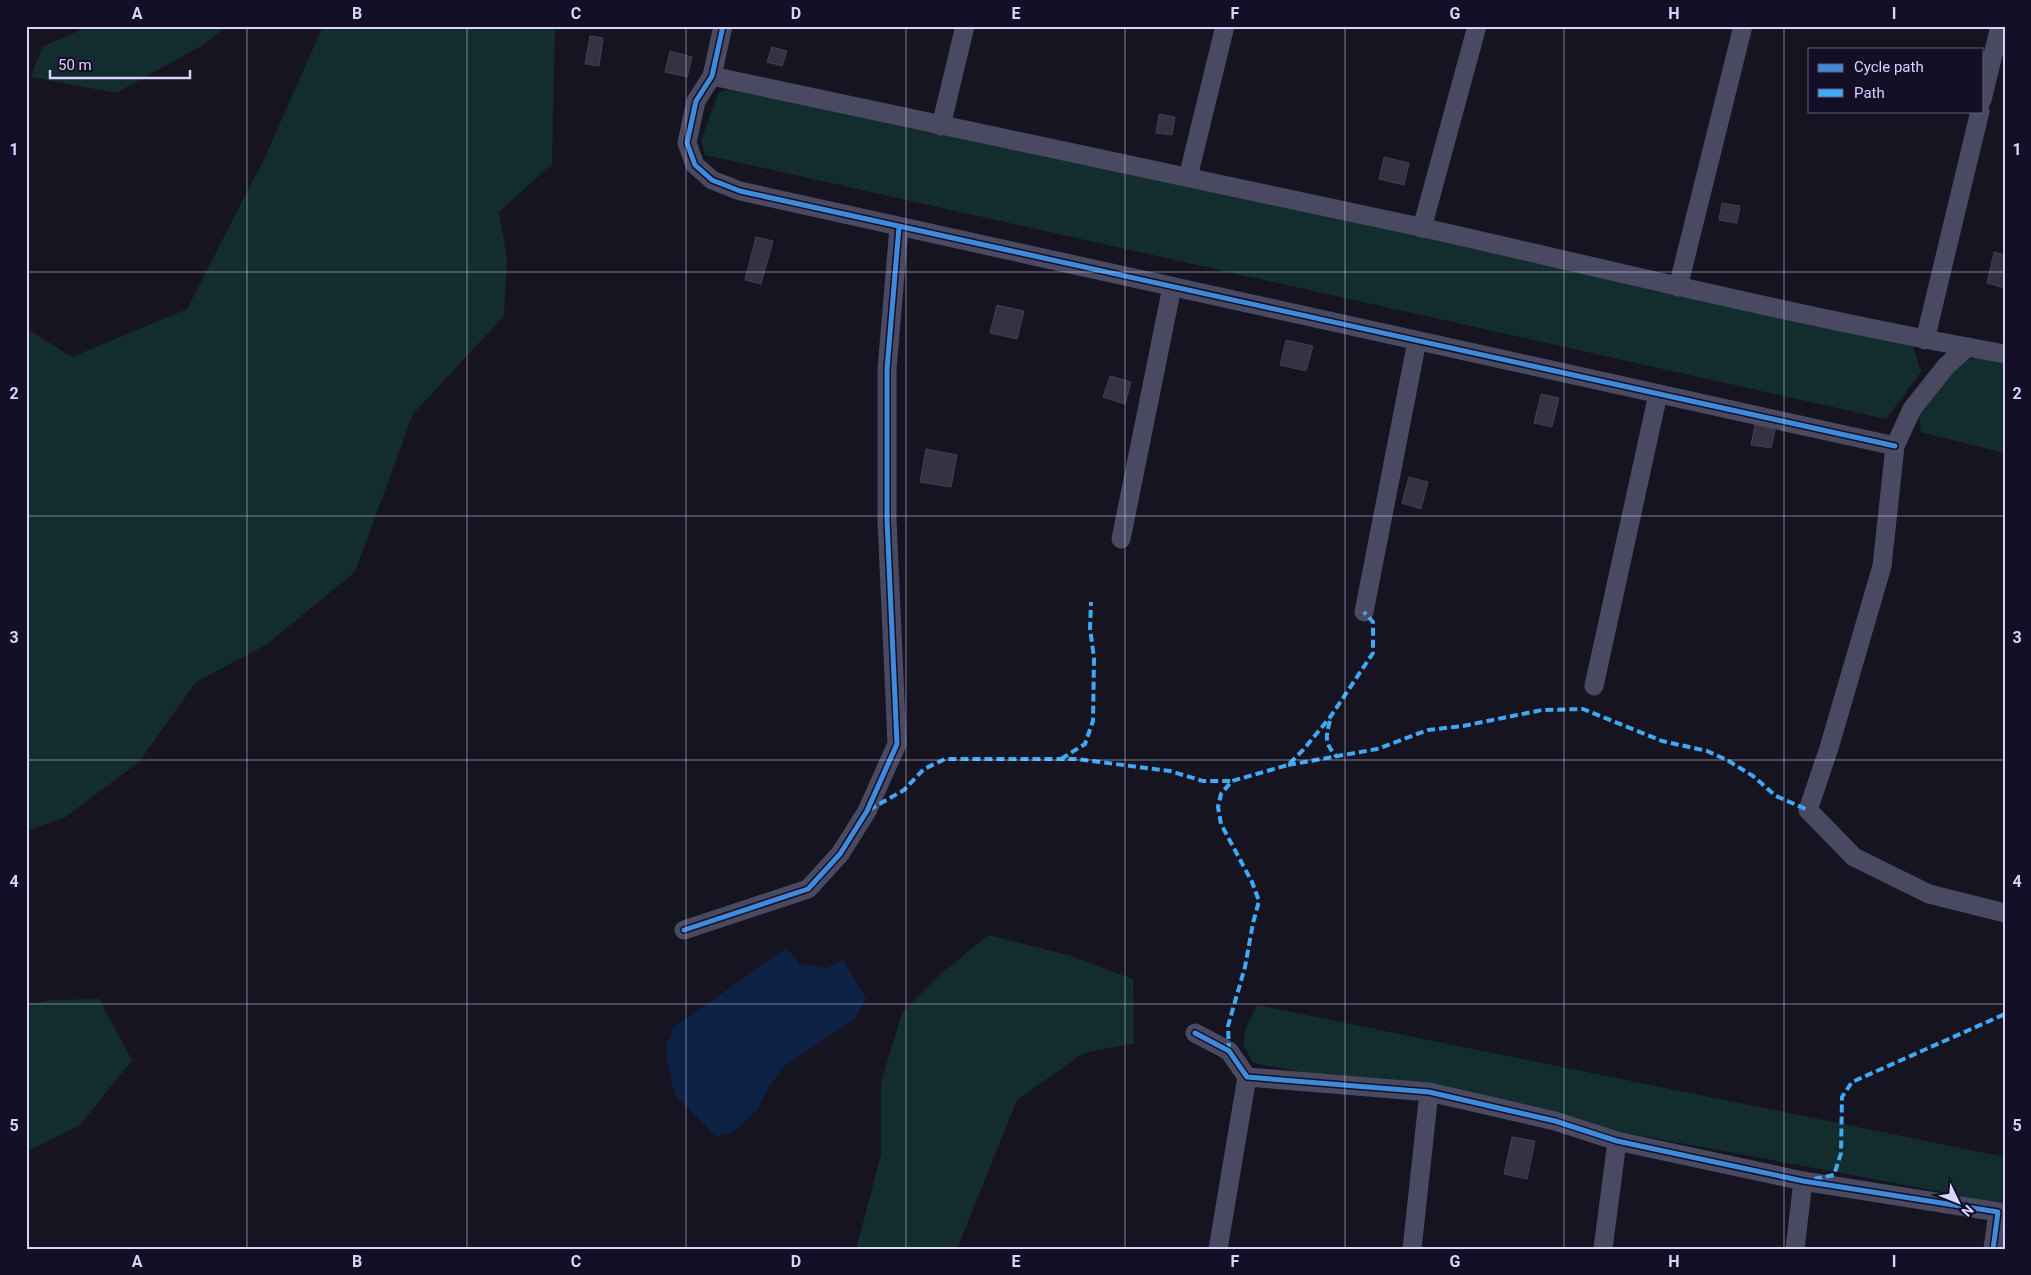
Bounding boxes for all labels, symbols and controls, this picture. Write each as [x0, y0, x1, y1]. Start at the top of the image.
text: A [132, 4, 143, 23]
text: B [352, 4, 362, 23]
text: C [571, 4, 581, 23]
text: D [791, 4, 801, 23]
text: E [1012, 4, 1021, 23]
text: F [1231, 4, 1240, 23]
text: G [1450, 4, 1461, 23]
text: H [1668, 4, 1680, 23]
text: I [1892, 4, 1896, 23]
scale bar [50, 48, 190, 80]
legend [1808, 48, 1984, 112]
text: 50 m [58, 56, 92, 74]
text: Cycle path [1854, 58, 1924, 76]
text: Path [1854, 84, 1885, 102]
text: 1 [9, 140, 19, 159]
text: 1 [2012, 140, 2022, 159]
text: 2 [9, 384, 19, 403]
text: 2 [2012, 384, 2022, 403]
text: 3 [9, 628, 19, 647]
text: 3 [2012, 628, 2022, 647]
text: 4 [9, 872, 19, 891]
text: 4 [2012, 872, 2022, 891]
text: 5 [9, 1116, 19, 1135]
text: 5 [2012, 1116, 2022, 1135]
north arrow [1934, 1178, 1984, 1228]
text: N [1958, 1202, 1977, 1220]
text: A [132, 1252, 143, 1271]
text: B [352, 1252, 362, 1271]
text: C [571, 1252, 581, 1271]
text: D [791, 1252, 801, 1271]
text: E [1012, 1252, 1021, 1271]
text: F [1231, 1252, 1240, 1271]
text: G [1450, 1252, 1461, 1271]
text: H [1668, 1252, 1680, 1271]
text: I [1892, 1252, 1896, 1271]

